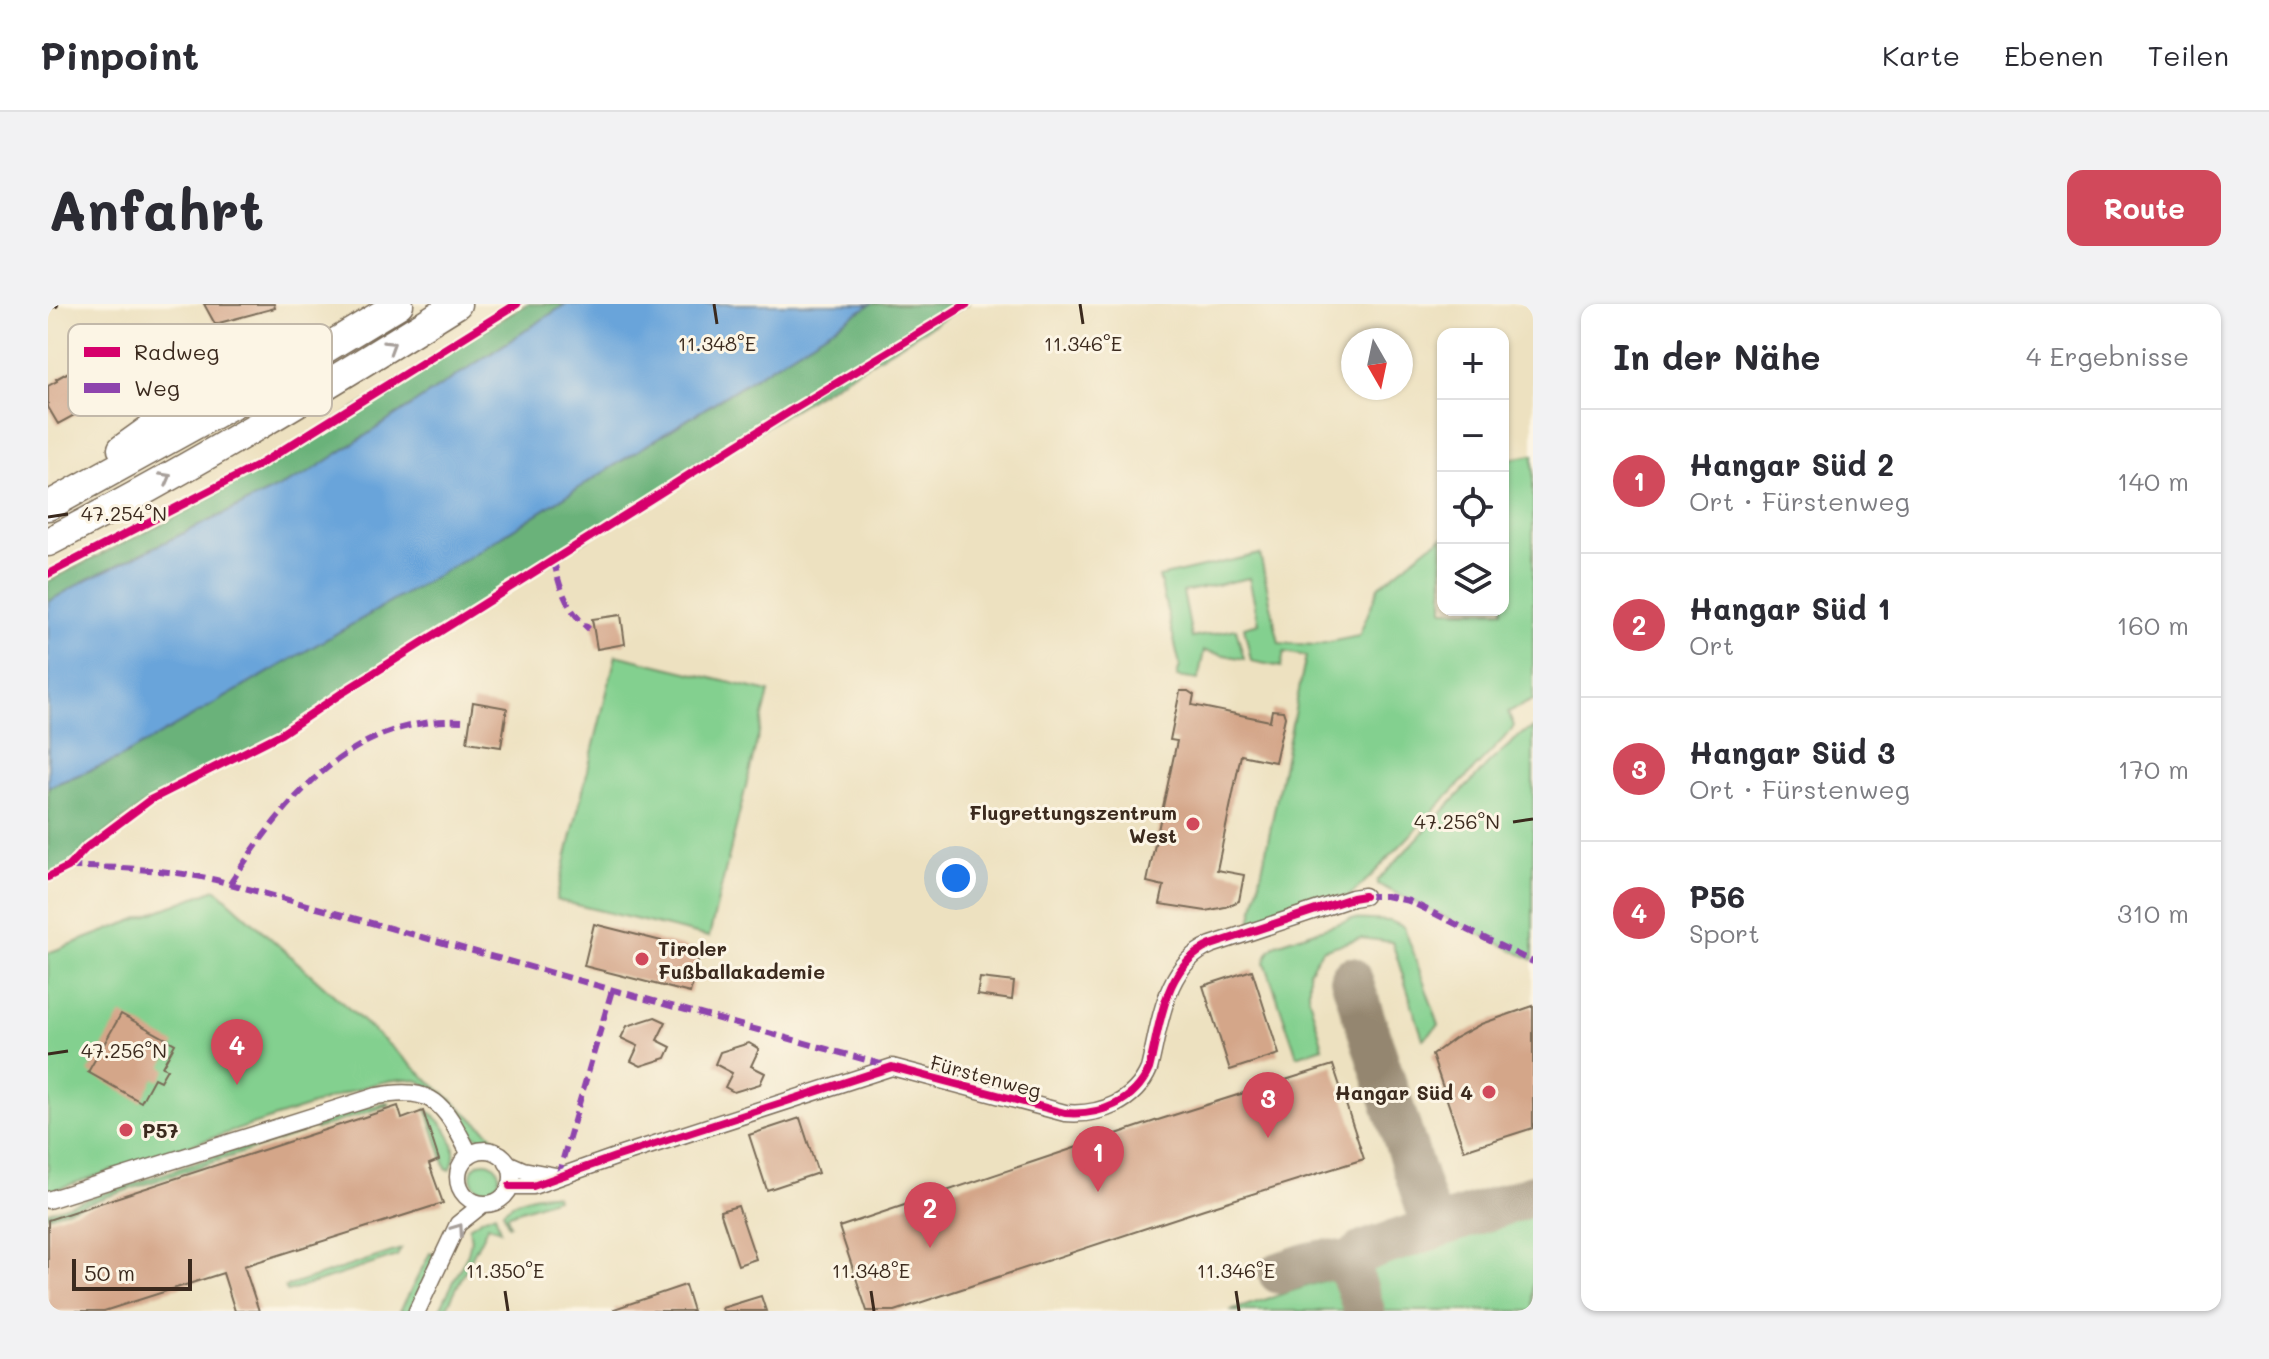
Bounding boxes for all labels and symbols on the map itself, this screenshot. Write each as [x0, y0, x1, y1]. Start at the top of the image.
legend [68, 324, 332, 416]
north arrow [1341, 328, 1413, 400]
text: 11.348°E [678, 330, 756, 356]
text: 11.346°E [1044, 330, 1122, 356]
text: Radweg [134, 337, 219, 366]
one-way arrow [381, 340, 396, 355]
text: Weg [134, 373, 180, 402]
one-way arrow [157, 472, 172, 488]
text: 47.254°N [81, 500, 167, 526]
place label: Flugrettungszentrum West [969, 799, 1177, 848]
text: 47.256°N [1414, 808, 1500, 834]
marker: Flugrettungszentrum West [1184, 815, 1202, 833]
your location [936, 858, 976, 898]
place label: Tiroler Fußballakademie [658, 935, 825, 984]
marker: Tiroler Fußballakademie [633, 950, 651, 968]
pin: 4 [211, 1019, 263, 1085]
text: 47.256°N [81, 1037, 167, 1063]
street label: Fürstenweg [928, 1049, 1044, 1103]
pin: 3 [1242, 1072, 1294, 1138]
place label: Hangar Süd 4 [1335, 1079, 1473, 1105]
marker: Hangar Süd 4 [1480, 1083, 1498, 1101]
place label: P57 [142, 1117, 178, 1143]
marker: P57 [117, 1121, 135, 1139]
pin: 1 [1072, 1126, 1124, 1192]
pin: 2 [904, 1182, 956, 1248]
one-way arrow [449, 1223, 464, 1238]
scale bar [72, 1255, 192, 1291]
text: 11.350°E [466, 1257, 544, 1283]
text: 11.348°E [832, 1257, 910, 1283]
text: 11.346°E [1197, 1257, 1275, 1283]

